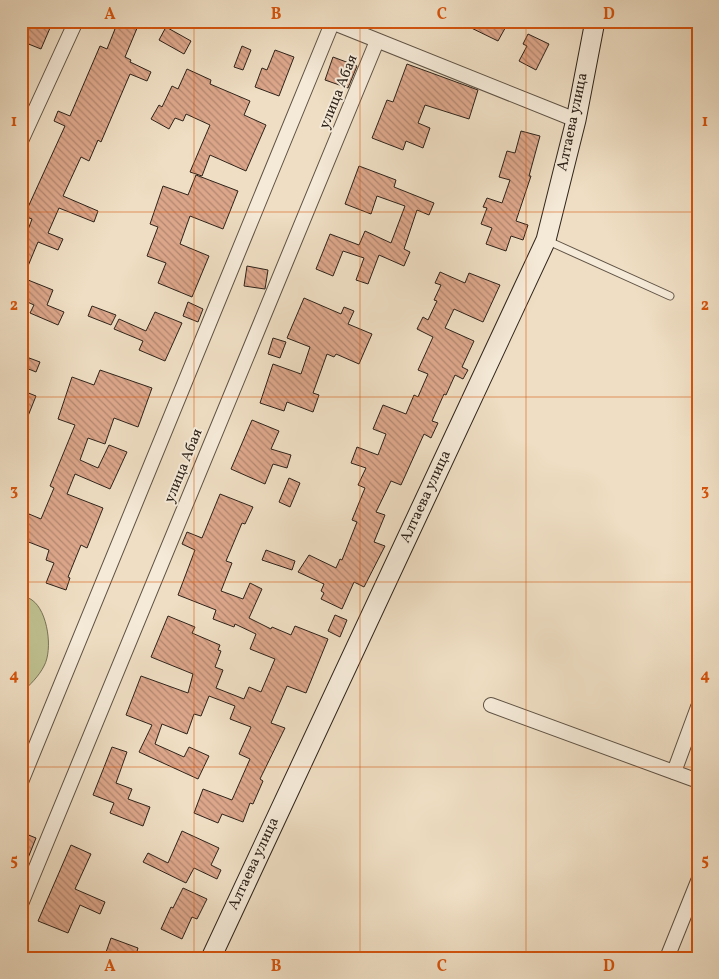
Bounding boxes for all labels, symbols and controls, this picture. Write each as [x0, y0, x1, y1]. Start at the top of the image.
text: A [104, 4, 116, 26]
text: B [271, 4, 282, 26]
text: C [437, 4, 447, 26]
text: D [603, 4, 615, 26]
street label: улица Абая [315, 51, 364, 132]
street label: Алтаева улица [552, 71, 594, 173]
text: 1 [11, 111, 17, 133]
text: 1 [702, 111, 708, 133]
text: 2 [10, 295, 18, 317]
text: 2 [701, 295, 709, 317]
street label: улица Абая [160, 425, 209, 506]
street label: Алтаева улица [395, 447, 457, 547]
text: 3 [10, 480, 18, 502]
text: 3 [701, 480, 709, 502]
text: 4 [9, 665, 19, 687]
text: 4 [700, 665, 710, 687]
street label: Алтаева улица [223, 814, 285, 914]
text: 5 [10, 850, 18, 872]
text: 5 [701, 850, 709, 872]
text: A [104, 956, 116, 978]
text: B [271, 956, 282, 978]
text: C [437, 956, 447, 978]
text: D [603, 956, 615, 978]

